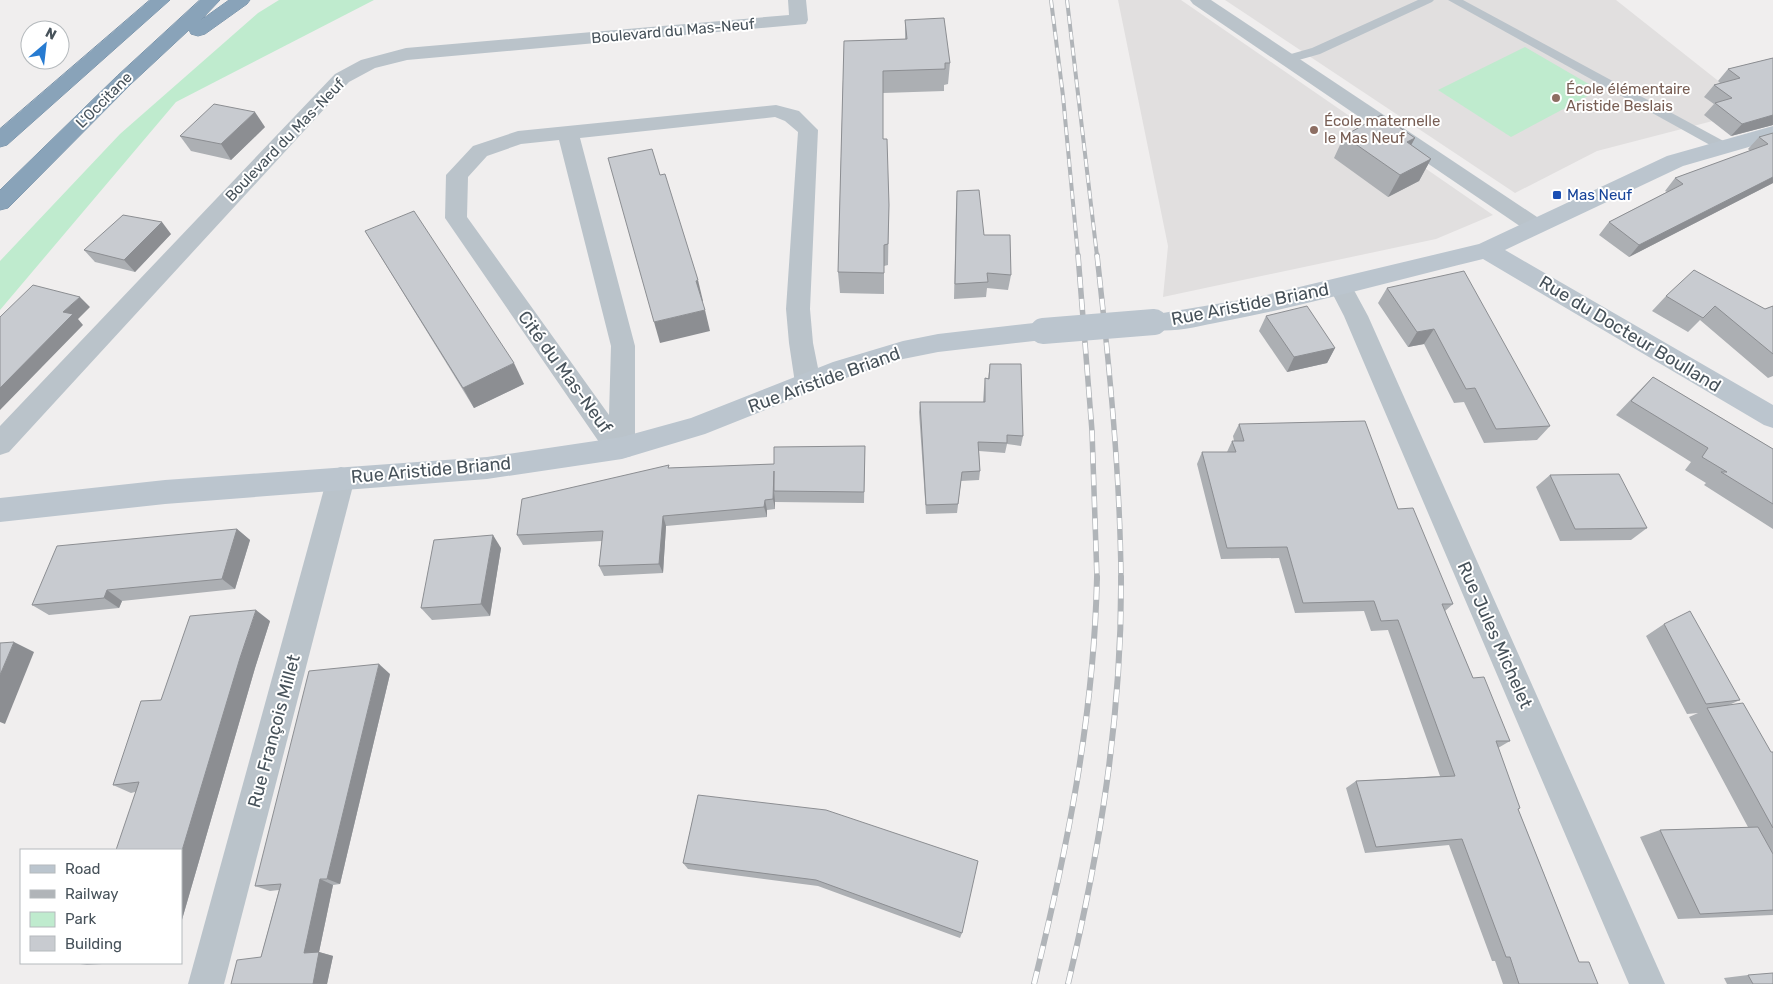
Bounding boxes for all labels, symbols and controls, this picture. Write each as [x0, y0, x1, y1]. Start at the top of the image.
street label: Boulevard du Mas-Neuf [591, 15, 756, 47]
north arrow [20, 20, 70, 70]
text: N [42, 24, 59, 44]
street label: L'Occitane [72, 68, 136, 132]
street label: Boulevard du Mas-Neuf [222, 75, 349, 205]
place label: École élémentaire Aristide Beslais [1566, 80, 1691, 115]
marker: École élémentaire Aristide Beslais [1550, 92, 1562, 104]
place label: École maternelle le Mas Neuf [1324, 112, 1440, 147]
marker: École maternelle le Mas Neuf [1308, 124, 1320, 136]
place label: Mas Neuf [1567, 186, 1632, 204]
marker: Mas Neuf [1551, 189, 1563, 201]
street label: Rue du Docteur Boulland [1535, 271, 1725, 397]
street label: Rue Aristide Briand [1169, 278, 1331, 330]
street label: Cité du Mas-Neuf [513, 306, 617, 438]
street label: Rue Aristide Briand [745, 342, 903, 418]
street label: Rue Aristide Briand [350, 452, 512, 488]
street label: Rue Jules Michelet [1453, 558, 1537, 712]
street label: Rue François Millet [243, 652, 305, 810]
legend [20, 849, 182, 964]
text: Road [65, 860, 101, 878]
text: Railway [65, 885, 119, 903]
text: Park [65, 910, 96, 928]
text: Building [65, 935, 122, 953]

